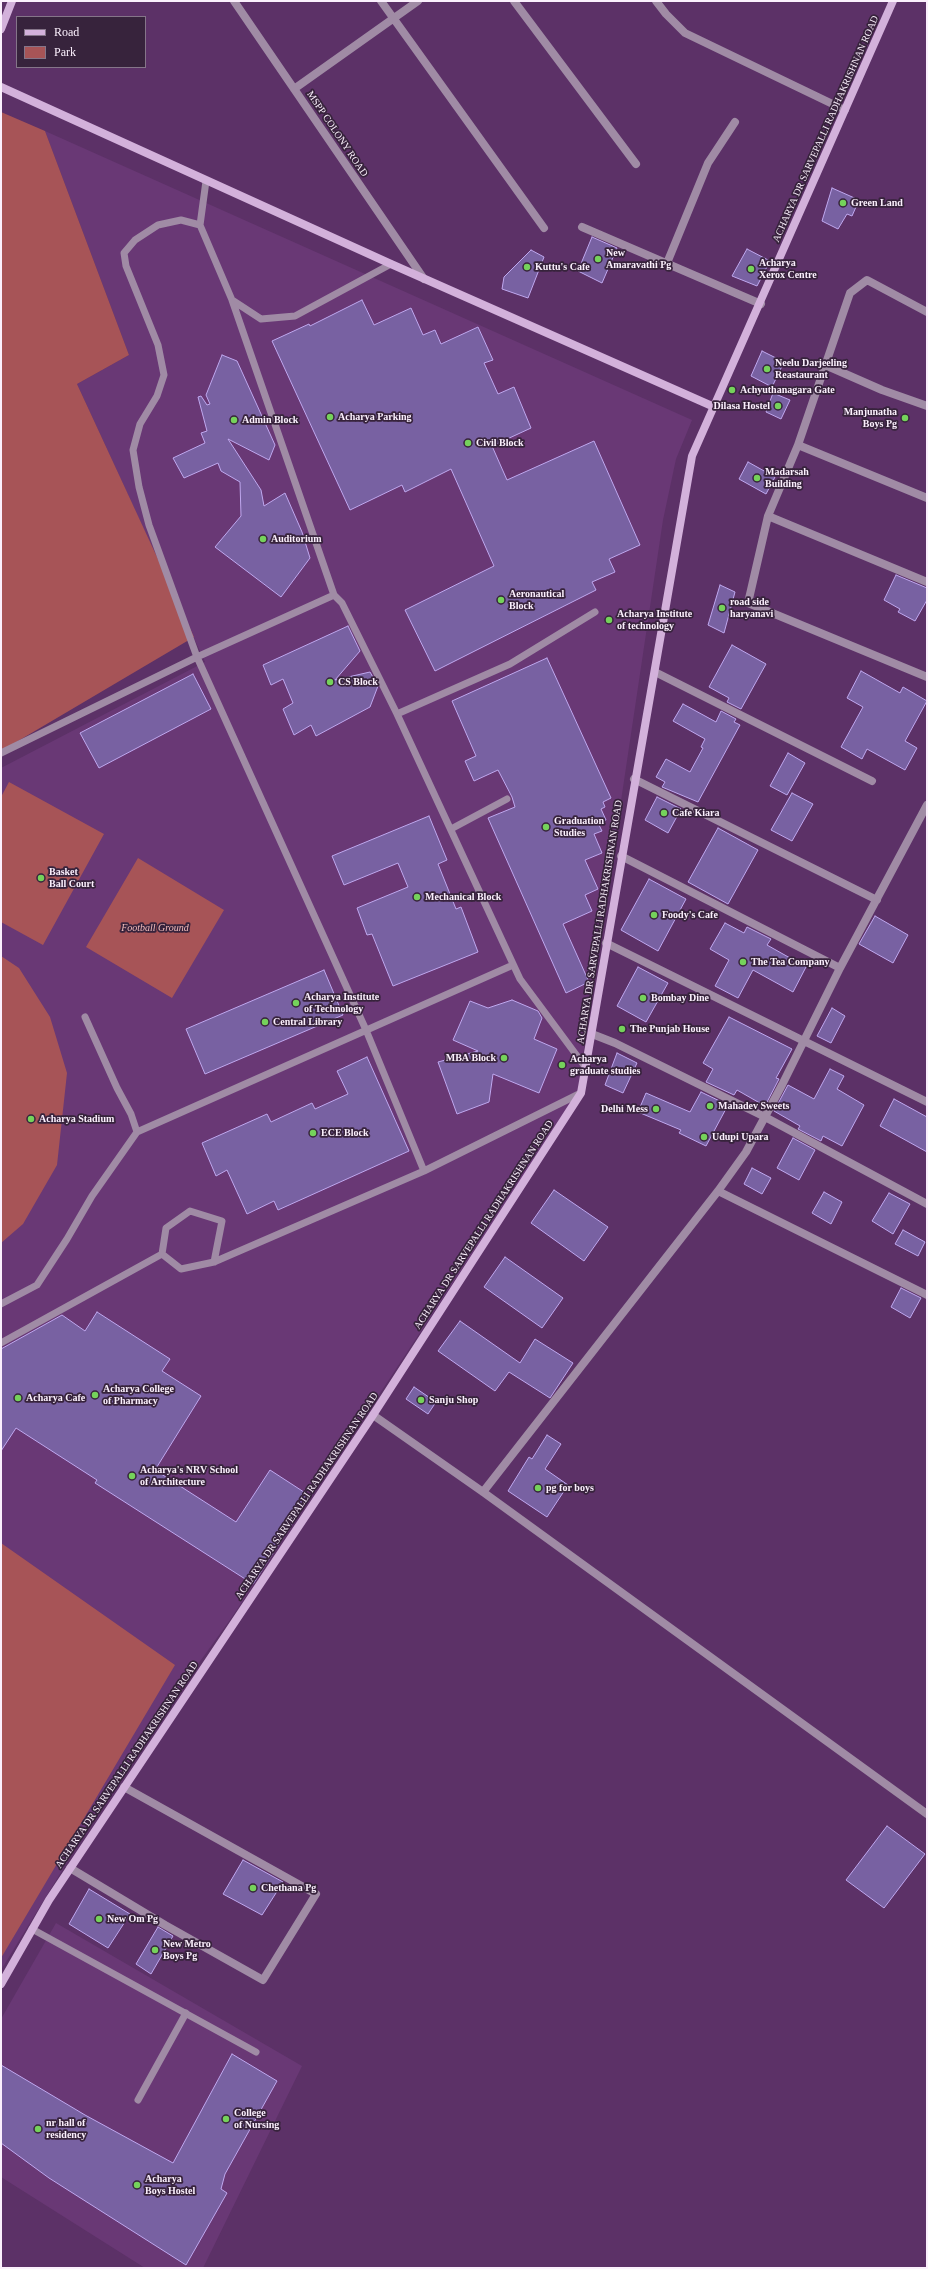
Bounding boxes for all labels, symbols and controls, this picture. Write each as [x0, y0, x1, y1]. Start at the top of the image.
street label: ACHARYA DR SARVEPALLI RADHAKRISHNAN ROAD [770, 14, 882, 244]
legend [16, 16, 146, 68]
text: Road [54, 25, 79, 39]
text: Park [54, 45, 76, 59]
street label: MSPP COLONY ROAD [304, 89, 370, 179]
place label: Green Land [851, 197, 903, 209]
marker: Green Land [838, 198, 848, 208]
place label: New Amaravathi Pg [606, 247, 671, 270]
marker: New Amaravathi Pg [593, 254, 603, 264]
place label: Acharya Xerox Centre [759, 257, 817, 280]
place label: Kuttu's Cafe [535, 261, 590, 273]
marker: Kuttu's Cafe [522, 262, 532, 272]
marker: Acharya Xerox Centre [746, 264, 756, 274]
place label: Neelu Darjeeling Reastaurant [775, 357, 847, 380]
marker: Neelu Darjeeling Reastaurant [762, 364, 772, 374]
place label: Achyuthanagara Gate [740, 384, 835, 396]
marker: Achyuthanagara Gate [727, 385, 737, 395]
place label: Dilasa Hostel [714, 400, 770, 412]
marker: Dilasa Hostel [773, 401, 783, 411]
place label: Manjunatha Boys Pg [844, 406, 897, 430]
place label: Acharya Parking [338, 411, 412, 423]
marker: Acharya Parking [325, 412, 335, 422]
marker: Manjunatha Boys Pg [900, 413, 910, 423]
place label: Admin Block [242, 414, 298, 426]
marker: Admin Block [229, 415, 239, 425]
place label: Civil Block [476, 437, 524, 449]
marker: Civil Block [463, 438, 473, 448]
place label: Madarsah Building [765, 466, 809, 490]
marker: Madarsah Building [752, 473, 762, 483]
place label: Auditorium [271, 533, 322, 545]
marker: Auditorium [258, 534, 268, 544]
place label: Aeronautical Block [509, 588, 564, 612]
marker: Aeronautical Block [496, 595, 506, 605]
place label: road side haryanavi [730, 596, 773, 620]
marker: road side haryanavi [717, 603, 727, 613]
place label: Acharya Institute of technology [617, 608, 692, 632]
marker: Acharya Institute of technology [604, 615, 614, 625]
place label: CS Block [338, 676, 378, 688]
marker: CS Block [325, 677, 335, 687]
street label: ACHARYA DR SARVEPALLI RADHAKRISHNAN ROAD [575, 799, 625, 1045]
place label: Cafe Kiara [672, 807, 719, 819]
marker: Cafe Kiara [659, 808, 669, 818]
place label: Graduation Studies [554, 815, 604, 838]
marker: Graduation Studies [541, 822, 551, 832]
place label: Basket Ball Court [49, 866, 94, 890]
marker: Basket Ball Court [36, 873, 46, 883]
place label: Mechanical Block [425, 891, 501, 903]
marker: Mechanical Block [412, 892, 422, 902]
place label: Foody's Cafe [662, 909, 718, 921]
marker: Foody's Cafe [649, 910, 659, 920]
park label: Football Ground [121, 922, 189, 934]
place label: The Tea Company [751, 956, 830, 968]
marker: The Tea Company [738, 957, 748, 967]
place label: Acharya Institute of Technology [304, 991, 379, 1014]
place label: Bombay Dine [651, 992, 709, 1004]
marker: Bombay Dine [638, 993, 648, 1003]
marker: Acharya Institute of Technology [291, 998, 301, 1008]
place label: Central Library [273, 1016, 342, 1028]
marker: Central Library [260, 1017, 270, 1027]
place label: The Punjab House [630, 1023, 709, 1035]
marker: The Punjab House [617, 1024, 627, 1034]
place label: MBA Block [446, 1052, 496, 1064]
marker: MBA Block [499, 1053, 509, 1063]
place label: Acharya graduate studies [570, 1053, 640, 1076]
marker: Acharya graduate studies [557, 1060, 567, 1070]
place label: Mahadev Sweets [718, 1100, 789, 1112]
marker: Mahadev Sweets [705, 1101, 715, 1111]
place label: Delhi Mess [601, 1103, 648, 1115]
marker: Delhi Mess [651, 1104, 661, 1114]
place label: Acharya Stadium [39, 1113, 114, 1125]
marker: Acharya Stadium [26, 1114, 36, 1124]
street label: ACHARYA DR SARVEPALLI RADHAKRISHNAN ROAD [412, 1118, 556, 1332]
place label: ECE Block [321, 1127, 369, 1139]
marker: ECE Block [308, 1128, 318, 1138]
place label: Udupi Upara [712, 1131, 768, 1143]
marker: Udupi Upara [699, 1132, 709, 1142]
place label: Acharya College of Pharmacy [103, 1383, 174, 1406]
marker: Acharya College of Pharmacy [90, 1390, 100, 1400]
street label: ACHARYA DR SARVEPALLI RADHAKRISHNAN ROAD [233, 1390, 381, 1602]
place label: Acharya Cafe [26, 1392, 85, 1404]
marker: Acharya Cafe [13, 1393, 23, 1403]
place label: Sanju Shop [429, 1394, 478, 1406]
marker: Sanju Shop [416, 1395, 426, 1405]
place label: Acharya's NRV School of Architecture [140, 1464, 238, 1488]
marker: Acharya's NRV School of Architecture [127, 1471, 137, 1481]
place label: pg for boys [546, 1482, 594, 1494]
marker: pg for boys [533, 1483, 543, 1493]
street label: ACHARYA DR SARVEPALLI RADHAKRISHNAN ROAD [53, 1659, 201, 1871]
place label: Chethana Pg [261, 1882, 316, 1894]
marker: Chethana Pg [248, 1883, 258, 1893]
place label: New Om Pg [107, 1913, 158, 1925]
marker: New Om Pg [94, 1914, 104, 1924]
place label: New Metro Boys Pg [163, 1938, 211, 1962]
marker: New Metro Boys Pg [150, 1945, 160, 1955]
place label: College of Nursing [234, 2107, 279, 2130]
marker: College of Nursing [221, 2114, 231, 2124]
place label: nr hall of residency [46, 2117, 86, 2140]
marker: nr hall of residency [33, 2124, 43, 2134]
place label: Acharya Boys Hostel [145, 2173, 195, 2196]
marker: Acharya Boys Hostel [132, 2180, 142, 2190]

